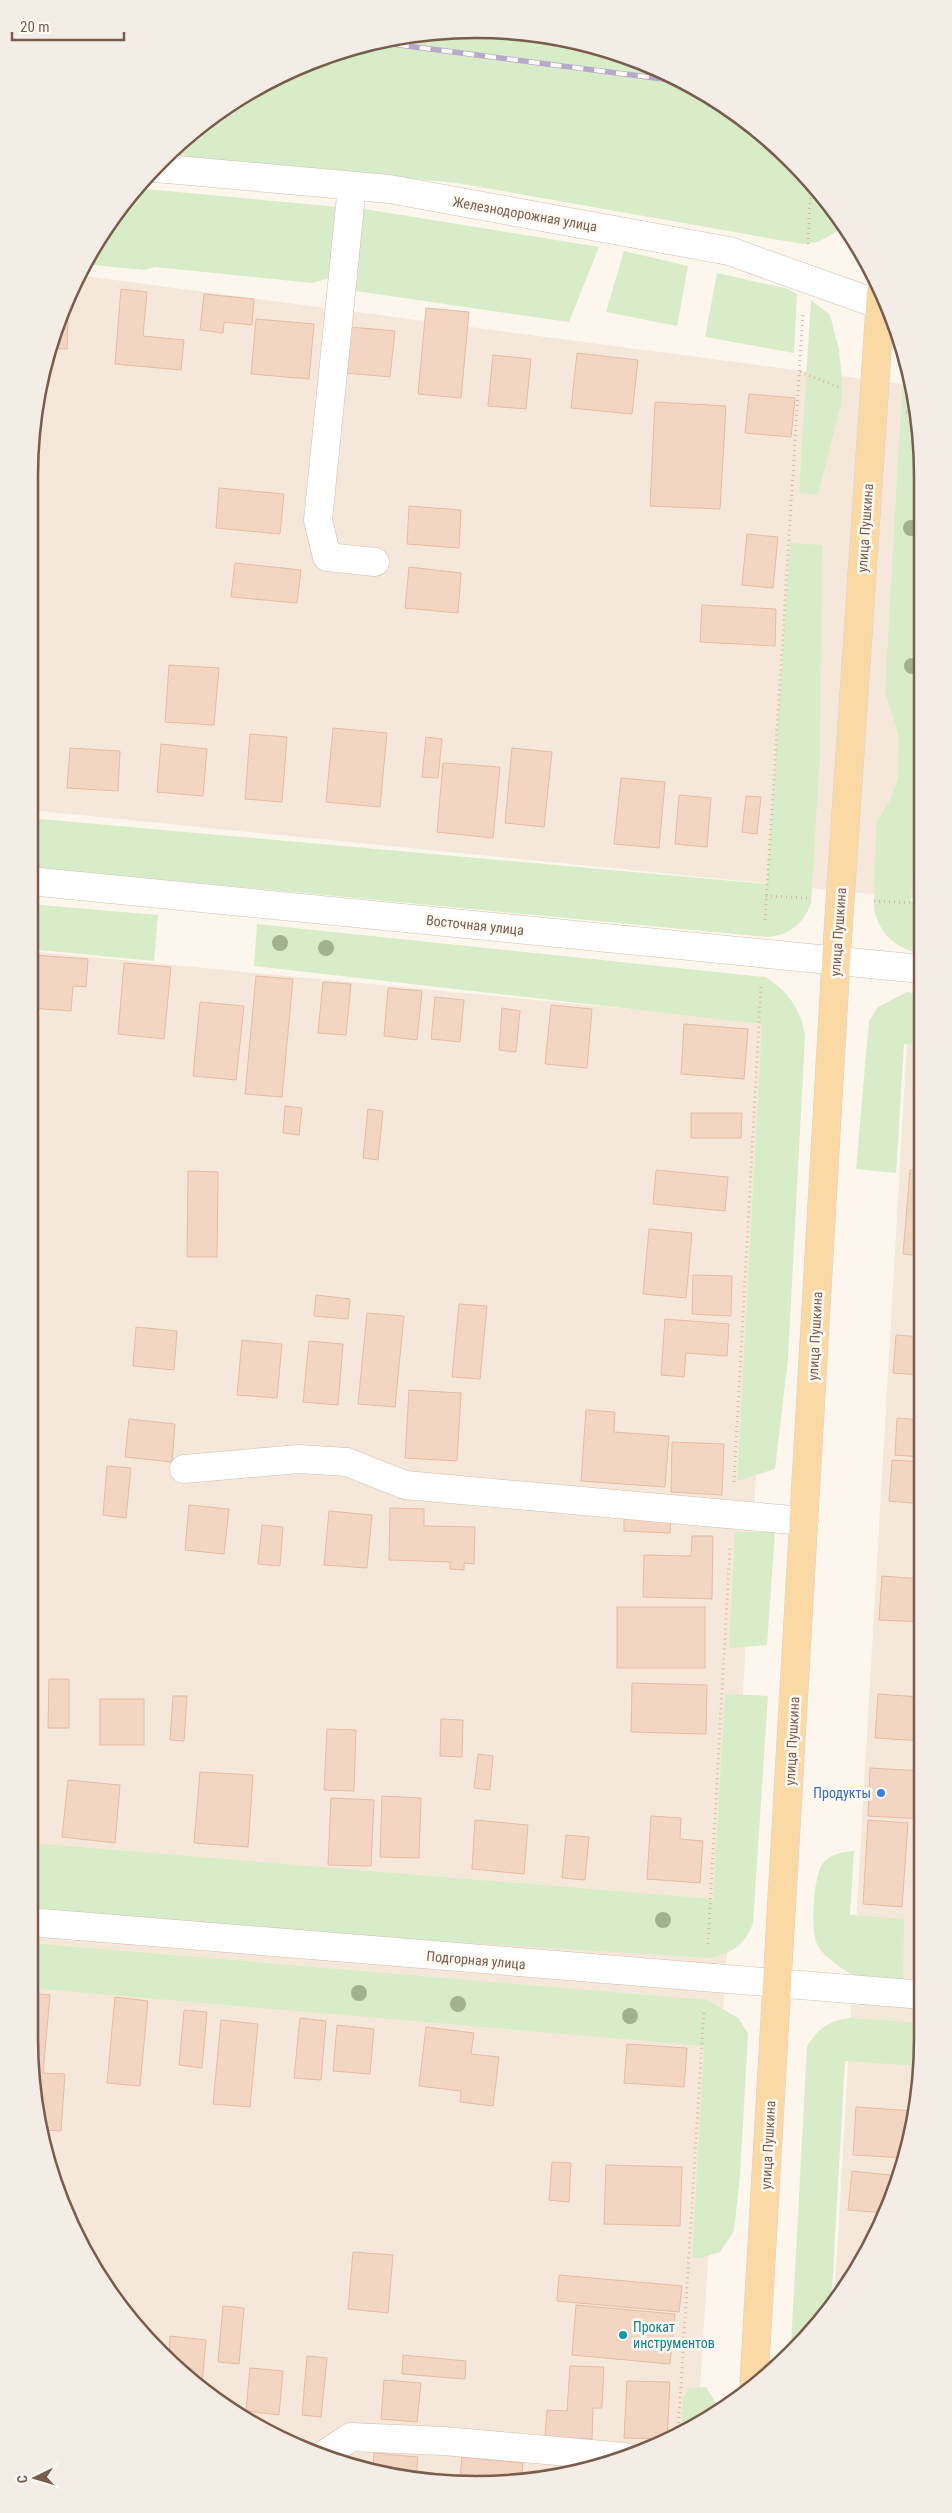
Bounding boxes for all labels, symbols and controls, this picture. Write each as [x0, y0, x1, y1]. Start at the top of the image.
scale bar [12, 10, 125, 42]
text: 20 m [20, 18, 50, 36]
street label: Железнодорожная улица [452, 193, 598, 235]
street label: улица Пушкина [854, 483, 876, 573]
street label: улица Пушкина [827, 887, 849, 977]
street label: Восточная улица [425, 912, 525, 938]
street label: улица Пушкина [805, 1291, 825, 1381]
street label: улица Пушкина [782, 1696, 802, 1786]
place label: Продукты [813, 1785, 871, 1801]
marker: Продукты [875, 1787, 887, 1799]
street label: Подгорная улица [426, 1948, 526, 1972]
street label: улица Пушкина [758, 2100, 778, 2190]
place label: Прокат инструментов [633, 2319, 715, 2351]
marker: Прокат инструментов [617, 2329, 629, 2341]
north arrow [10, 2453, 60, 2503]
text: С [14, 2474, 30, 2484]

